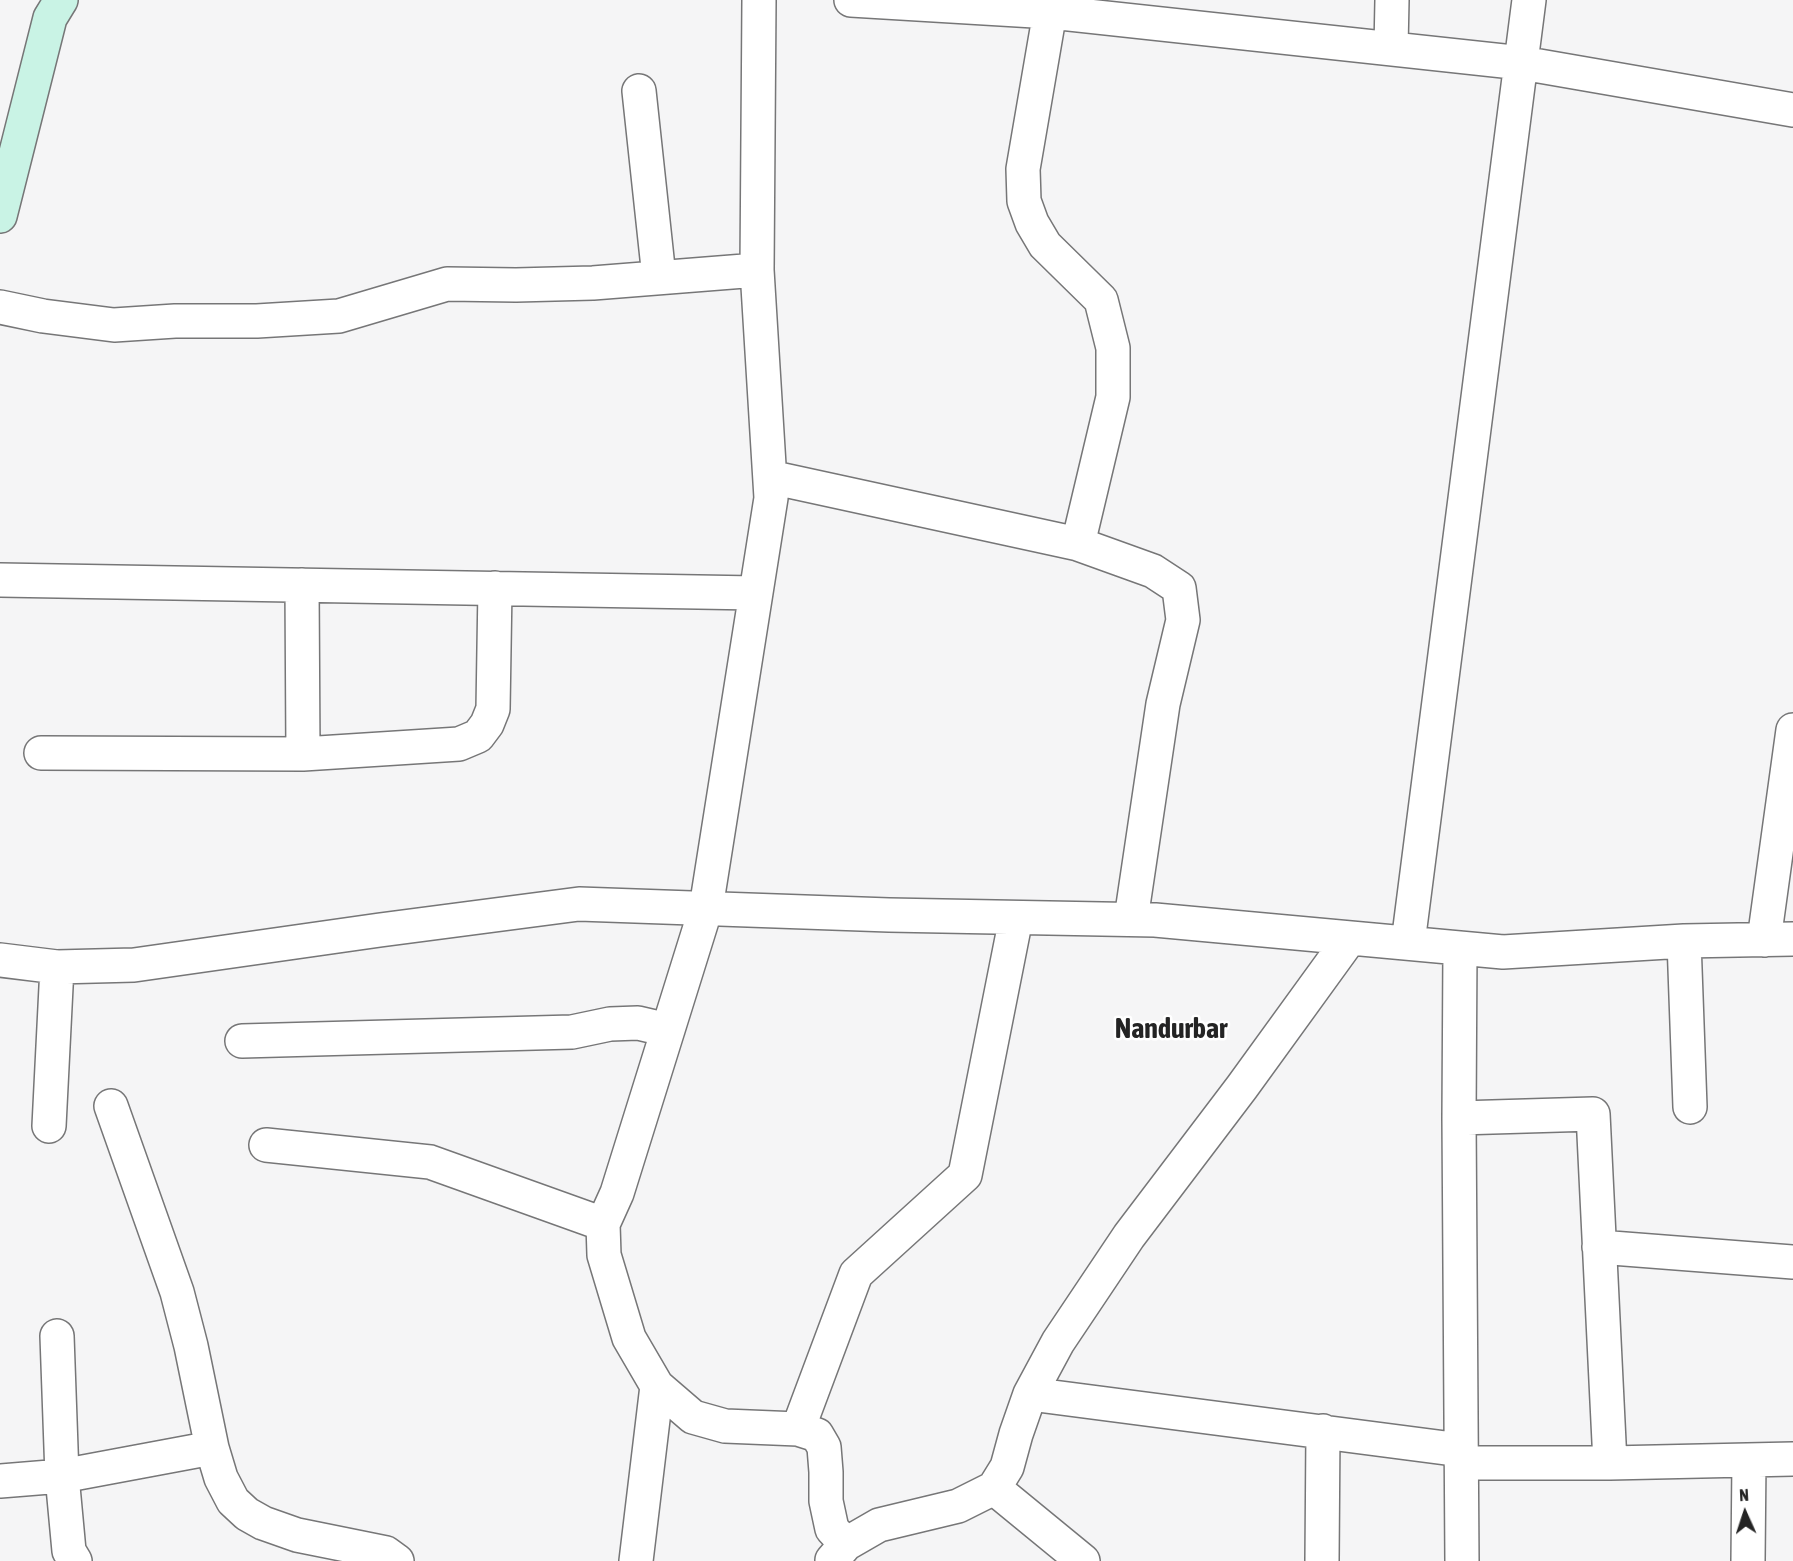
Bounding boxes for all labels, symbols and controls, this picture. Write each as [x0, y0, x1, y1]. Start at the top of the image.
district label: Nandurbar [1115, 1012, 1227, 1046]
north arrow [1715, 1483, 1775, 1543]
text: N [1739, 1486, 1749, 1504]

